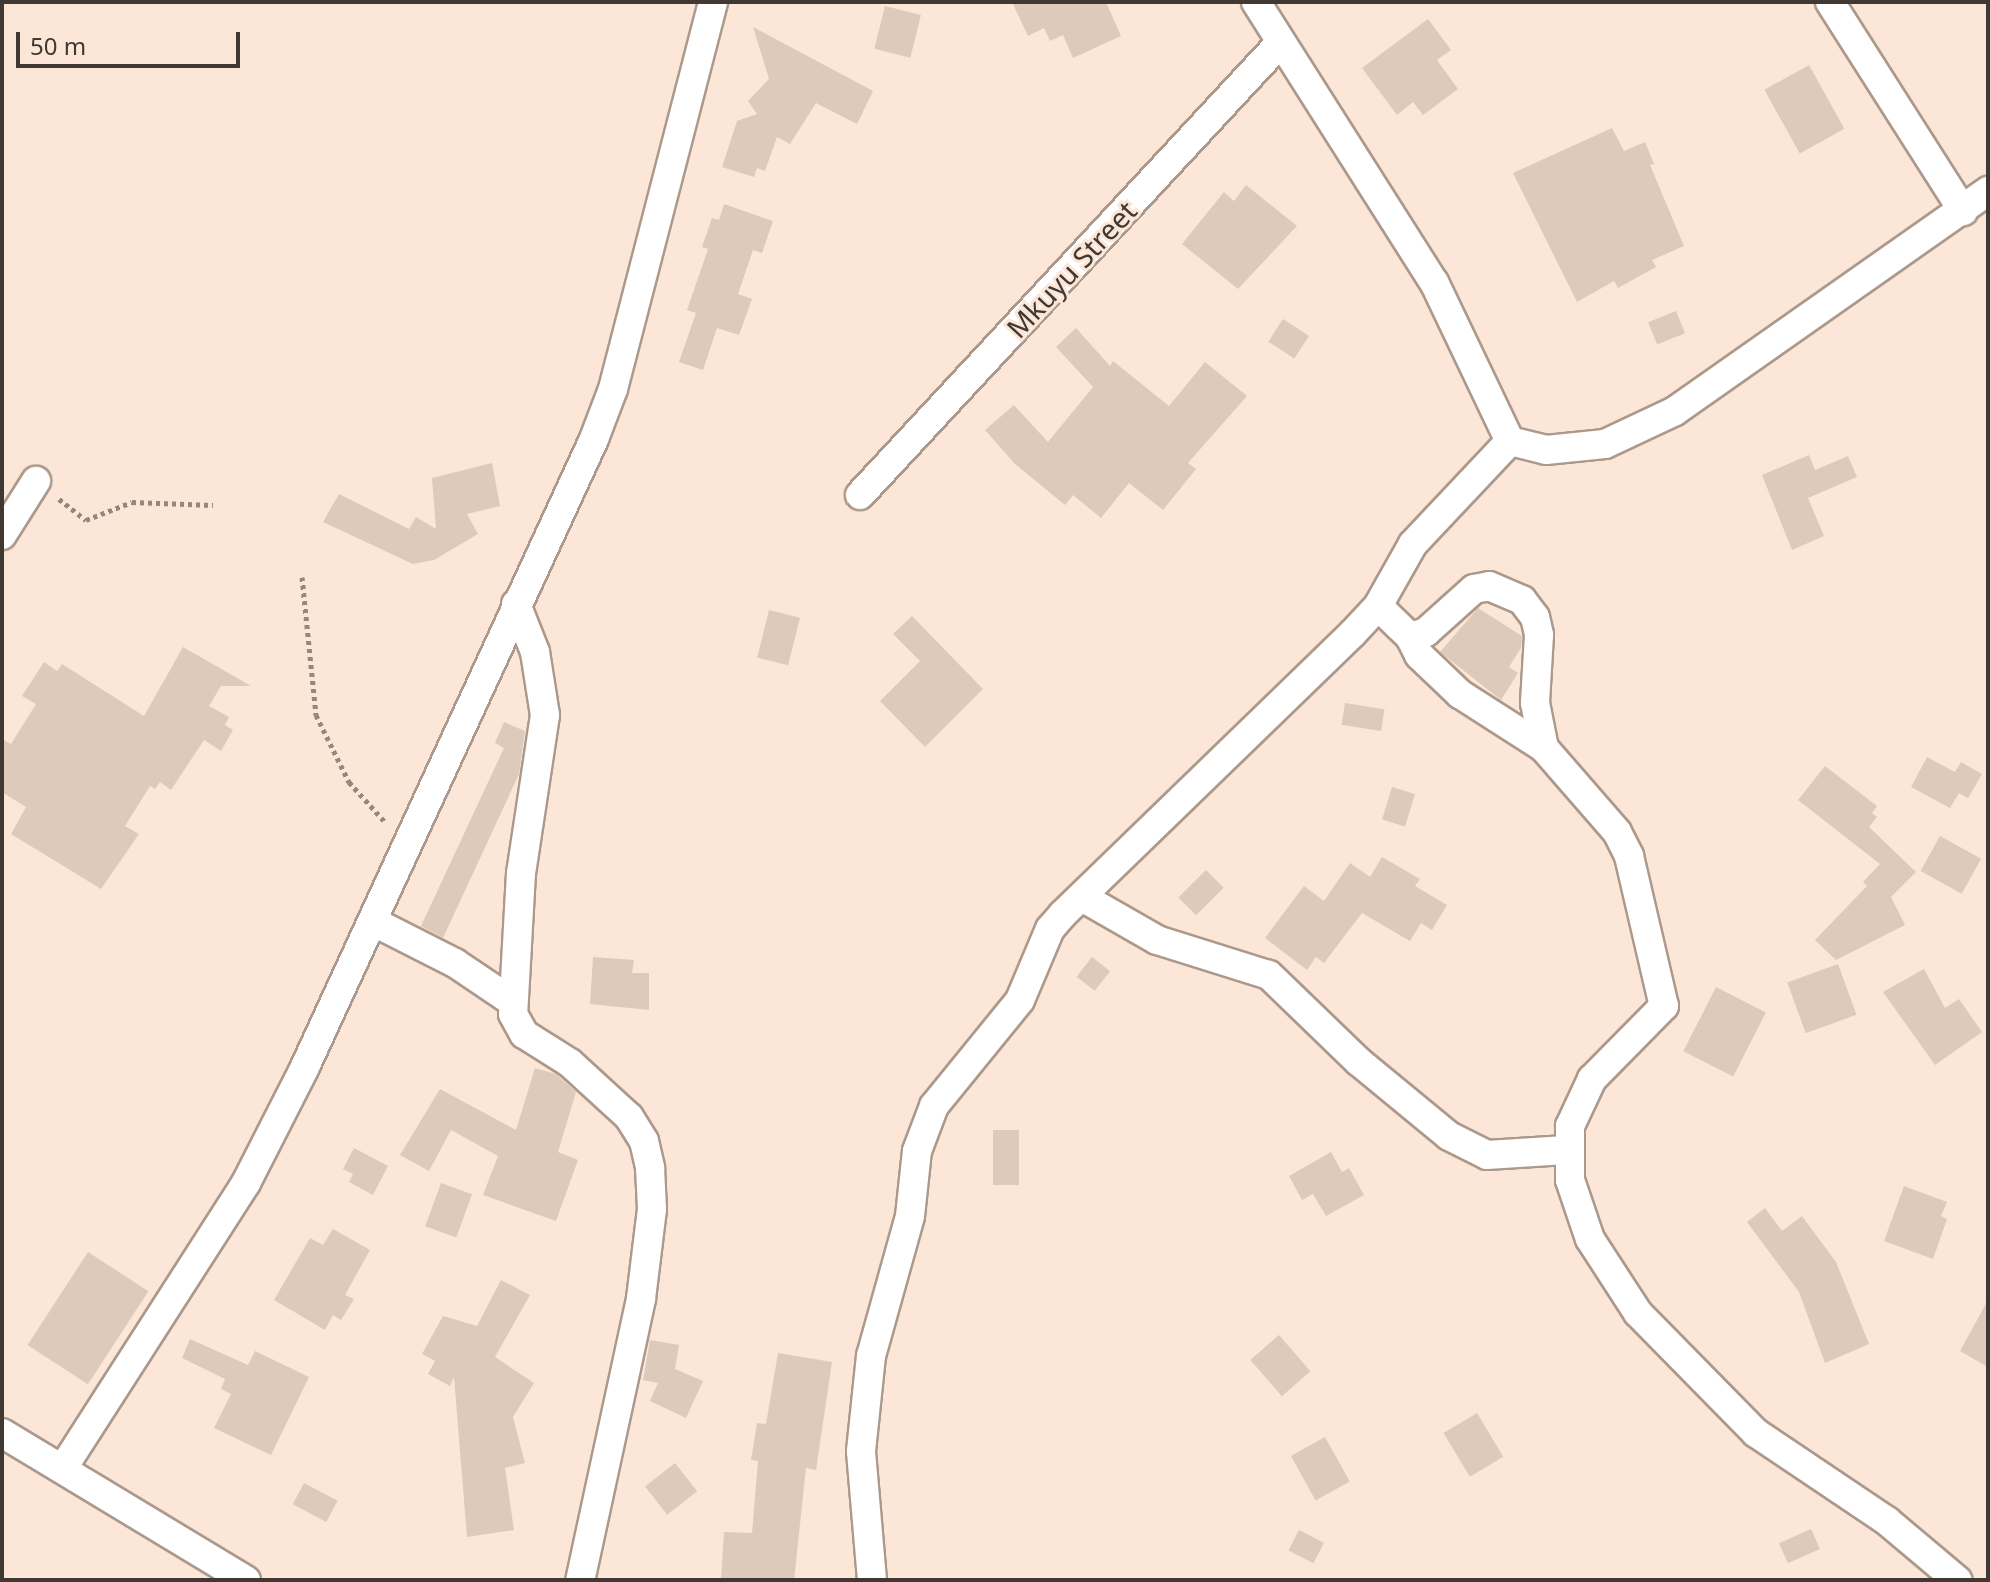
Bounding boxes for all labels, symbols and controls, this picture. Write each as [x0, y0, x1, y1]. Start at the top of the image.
scale bar [20, 16, 244, 66]
text: 50 m [30, 29, 86, 62]
street label: Mkuyu Street [999, 194, 1143, 344]

